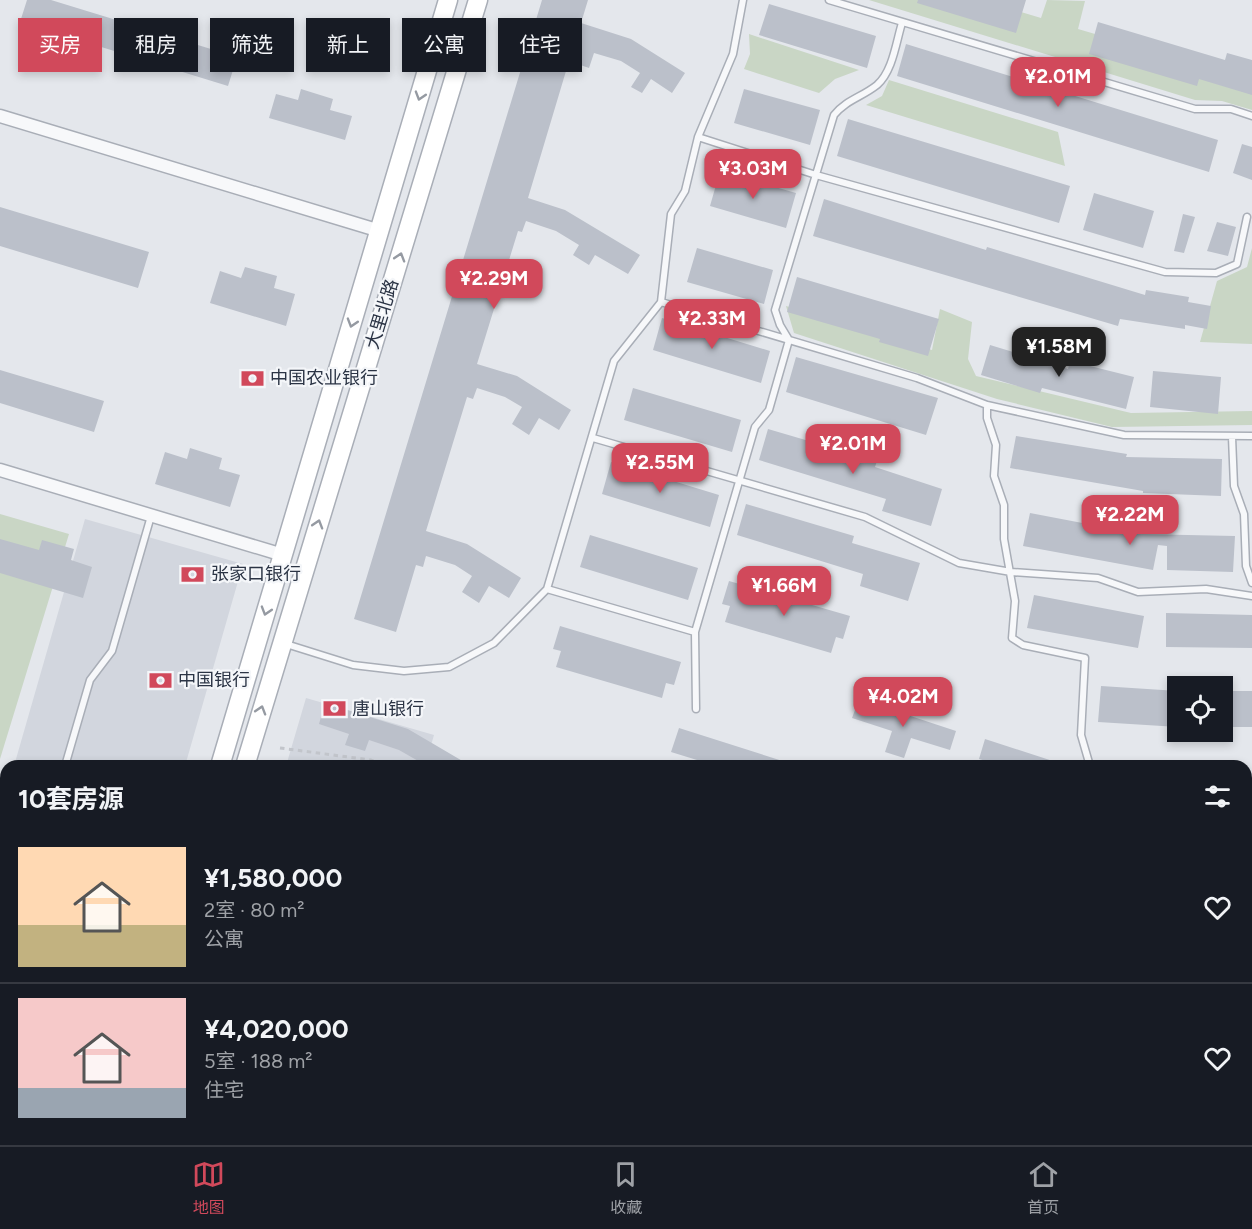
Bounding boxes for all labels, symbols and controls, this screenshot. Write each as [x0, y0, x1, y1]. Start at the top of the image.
chip: 买房 [18, 18, 102, 72]
chip: 租房 [114, 18, 198, 72]
chip: 筛选 [210, 18, 294, 72]
chip: 新上 [306, 18, 390, 72]
chip: 公寓 [402, 18, 486, 72]
chip: 住宅 [498, 18, 582, 72]
pin: ¥2.01M [1009, 57, 1107, 108]
text: ¥2.01M [1025, 64, 1092, 88]
one-way arrow [415, 90, 427, 101]
pin: ¥3.03M [704, 149, 802, 200]
text: ¥3.03M [718, 156, 788, 180]
one-way arrow [393, 252, 405, 263]
pin: ¥2.29M [445, 259, 543, 310]
text: ¥2.29M [460, 266, 528, 290]
street label: 大里北路 [361, 276, 403, 352]
pin: ¥2.33M [663, 299, 761, 350]
text: ¥2.33M [678, 306, 746, 330]
one-way arrow [347, 318, 359, 328]
pin: ¥1.58M [1010, 327, 1108, 378]
text: ¥1.58M [1026, 334, 1092, 358]
bank icon: 中国农业银行 [239, 365, 265, 391]
place label: 中国农业银行 [270, 367, 378, 389]
pin: ¥2.01M [804, 424, 902, 475]
text: ¥2.01M [820, 431, 887, 455]
pin: ¥2.55M [611, 443, 709, 494]
text: ¥2.55M [626, 450, 694, 474]
pin: ¥2.22M [1081, 495, 1179, 546]
text: ¥2.22M [1096, 502, 1164, 526]
one-way arrow [311, 519, 323, 530]
bank icon: 张家口银行 [180, 561, 206, 587]
place label: 张家口银行 [211, 563, 301, 585]
pin: ¥1.66M [735, 566, 833, 617]
text: ¥1.66M [751, 573, 817, 597]
one-way arrow [261, 605, 273, 616]
bank icon: 中国银行 [147, 667, 173, 693]
place label: 中国银行 [178, 669, 250, 691]
map controls [1167, 676, 1233, 742]
button: locate [1167, 676, 1233, 742]
pin: ¥4.02M [854, 677, 952, 728]
text: ¥4.02M [867, 684, 939, 708]
bank icon: 唐山银行 [321, 696, 347, 722]
place label: 唐山银行 [352, 698, 424, 720]
one-way arrow [254, 706, 267, 716]
icon: filters [1201, 780, 1234, 813]
text: 10套房源 [18, 783, 124, 815]
text: ¥1,580,000 [204, 862, 342, 894]
icon: home [66, 871, 138, 943]
icon: heart [1201, 891, 1234, 924]
text: 2室 · 80 m² [204, 898, 304, 922]
text: 公寓 [204, 927, 244, 951]
text: ¥4,020,000 [204, 1013, 349, 1045]
icon: home [66, 1022, 138, 1094]
icon: heart [1201, 1042, 1234, 1075]
text: 5室 · 188 m² [204, 1049, 312, 1073]
text: 住宅 [204, 1078, 244, 1102]
tab: 地图 [192, 1158, 225, 1218]
tab: 收藏 [609, 1158, 642, 1218]
tab: 首页 [1027, 1158, 1060, 1218]

